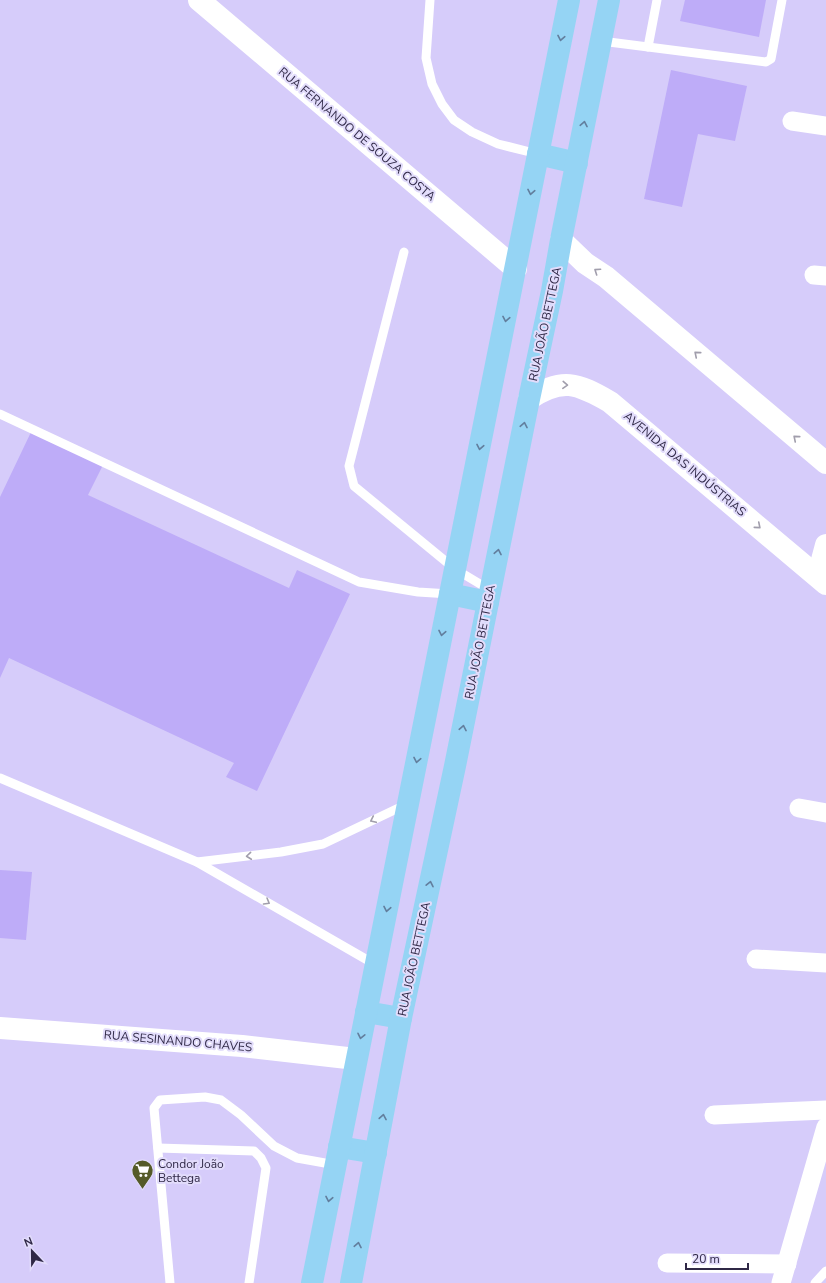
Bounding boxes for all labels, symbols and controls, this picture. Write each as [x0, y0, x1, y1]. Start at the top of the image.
one-way arrow [558, 35, 566, 41]
street label: RUA FERNANDO DE SOUZA COSTA [275, 64, 439, 205]
one-way arrow [580, 121, 588, 128]
one-way arrow [527, 189, 535, 195]
street label: RUA JOÃO BETTEGA [525, 265, 565, 383]
one-way arrow [594, 269, 601, 276]
one-way arrow [502, 316, 510, 323]
one-way arrow [694, 351, 701, 358]
one-way arrow [562, 381, 568, 389]
street label: AVENIDA DAS INDÚSTRIAS [621, 408, 749, 520]
one-way arrow [519, 421, 528, 428]
one-way arrow [794, 435, 801, 442]
one-way arrow [476, 444, 485, 450]
one-way arrow [753, 521, 760, 528]
one-way arrow [494, 549, 502, 555]
street label: RUA JOÃO BETTEGA [461, 583, 499, 701]
one-way arrow [439, 630, 447, 636]
one-way arrow [458, 725, 466, 731]
one-way arrow [413, 757, 421, 763]
one-way arrow [370, 815, 378, 823]
one-way arrow [246, 851, 253, 860]
one-way arrow [425, 880, 433, 887]
one-way arrow [263, 897, 270, 904]
street label: RUA JOÃO BETTEGA [394, 900, 434, 1018]
one-way arrow [383, 906, 391, 912]
street label: RUA SESINANDO CHAVES [103, 1027, 253, 1055]
one-way arrow [357, 1033, 365, 1039]
one-way arrow [378, 1114, 386, 1120]
place label: Condor João Bettega [158, 1156, 224, 1186]
supermarket icon: Condor João Bettega [130, 1158, 156, 1191]
one-way arrow [325, 1195, 333, 1202]
north arrow [12, 1231, 52, 1271]
text: N [22, 1234, 35, 1251]
one-way arrow [354, 1242, 362, 1248]
scale bar [686, 1245, 748, 1271]
text: 20 m [692, 1251, 720, 1267]

